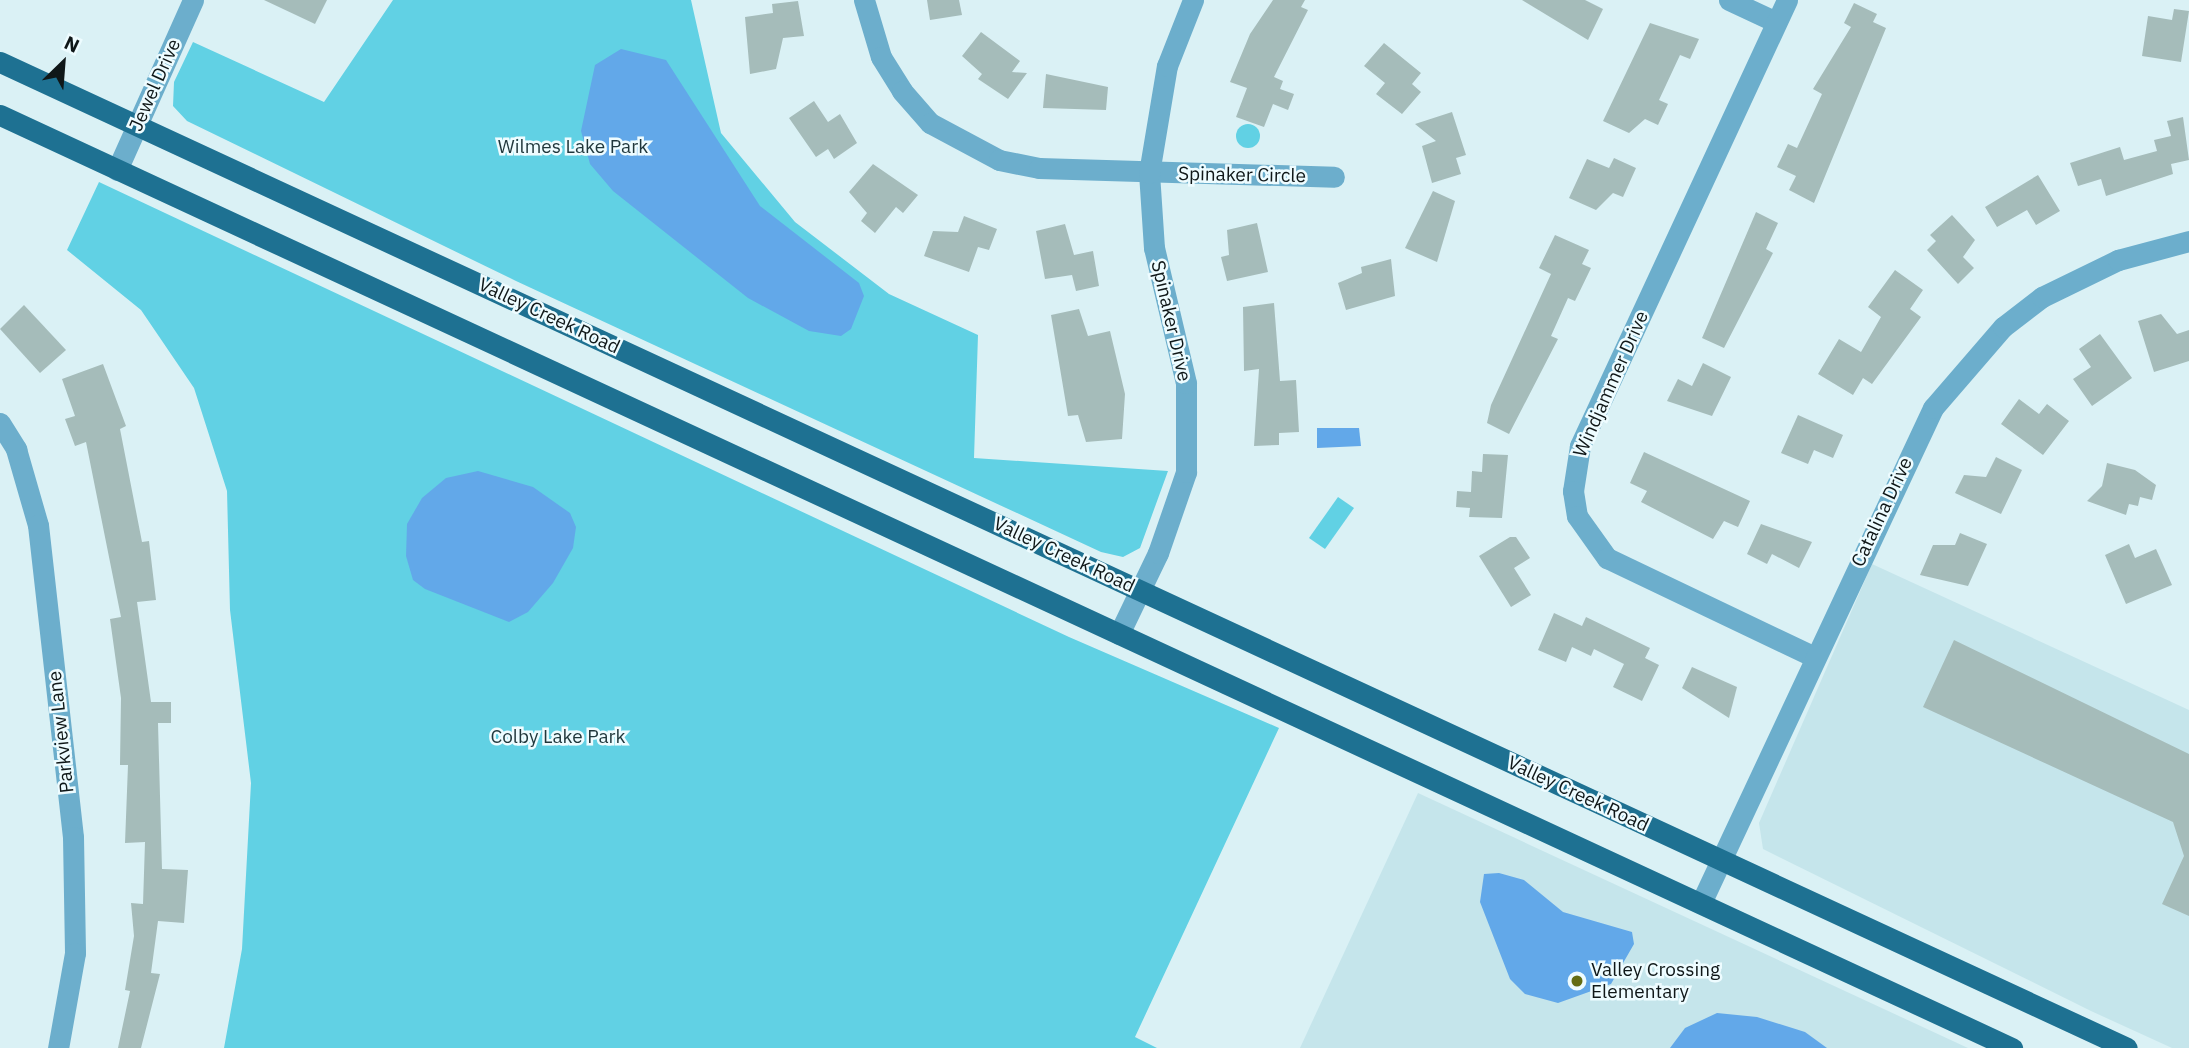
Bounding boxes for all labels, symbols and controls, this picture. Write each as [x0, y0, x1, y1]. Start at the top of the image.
north arrow [28, 28, 98, 98]
text: N [61, 30, 83, 58]
street label: Jewel Drive [125, 35, 185, 135]
park label: Wilmes Lake Park [498, 136, 648, 158]
street label: Spinaker Circle [1178, 162, 1306, 188]
street label: Spinaker Drive [1146, 258, 1196, 384]
street label: Valley Creek Road [475, 273, 623, 359]
street label: Windjammer Drive [1569, 307, 1653, 461]
street label: Catalina Drive [1847, 454, 1917, 570]
street label: Valley Creek Road [990, 512, 1138, 598]
street label: Parkview Lane [43, 670, 79, 794]
park label: Colby Lake Park [490, 726, 626, 748]
street label: Valley Creek Road [1504, 751, 1652, 837]
place label: Valley Crossing Elementary [1591, 959, 1720, 1003]
marker: Valley Crossing Elementary [1569, 973, 1585, 989]

